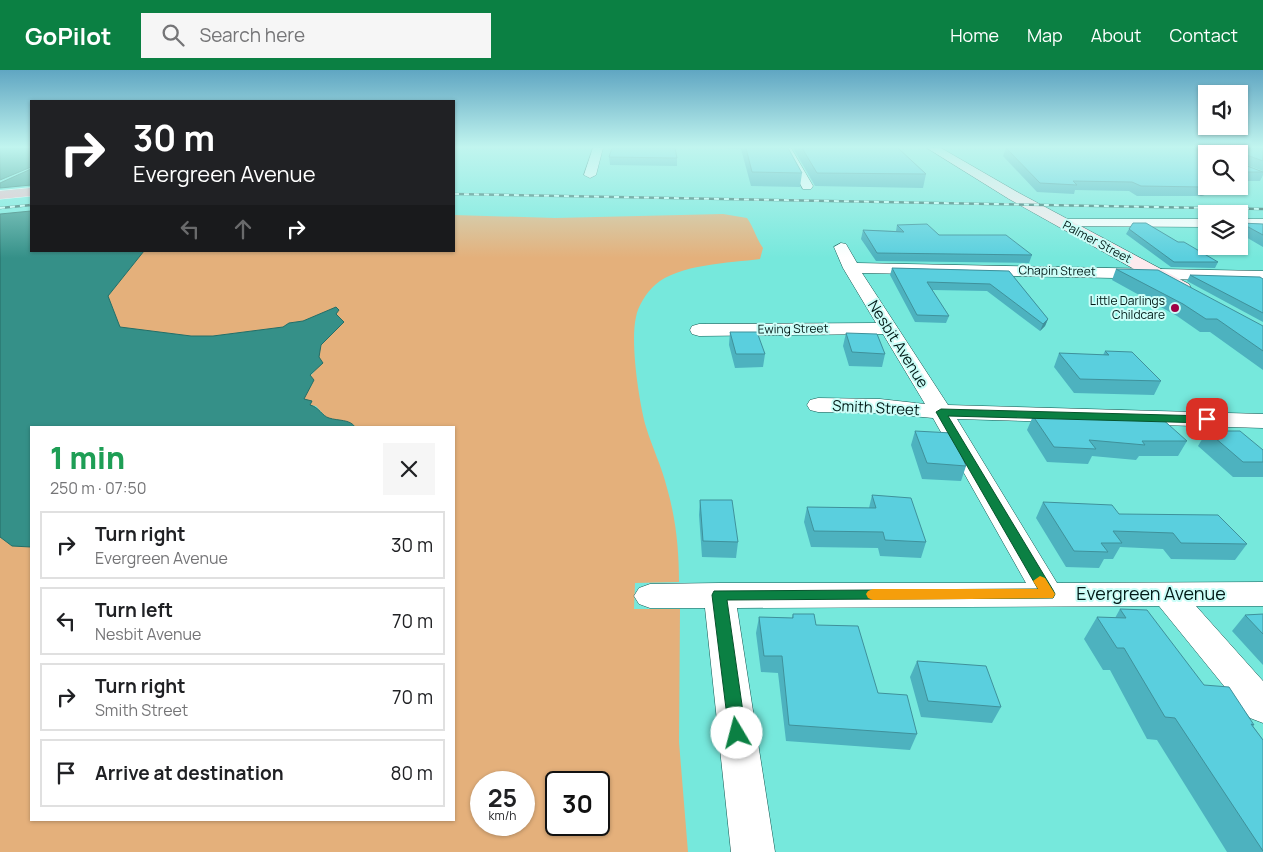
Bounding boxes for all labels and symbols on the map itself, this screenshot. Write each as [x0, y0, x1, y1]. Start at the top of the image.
street label: Palmer Street [1060, 216, 1135, 267]
street label: Chapin Street [1018, 261, 1096, 280]
place label: Little Darlings Childcare [1090, 292, 1165, 323]
street label: Nesbit Avenue [863, 296, 934, 392]
marker: Little Darlings Childcare [1169, 302, 1181, 314]
street label: Ewing Street [757, 319, 829, 338]
street label: Smith Street [832, 395, 920, 420]
pin [1186, 398, 1228, 440]
street label: Evergreen Avenue [1076, 581, 1226, 605]
position arrow [710, 706, 762, 758]
speed limit sign: 30 [545, 771, 610, 836]

